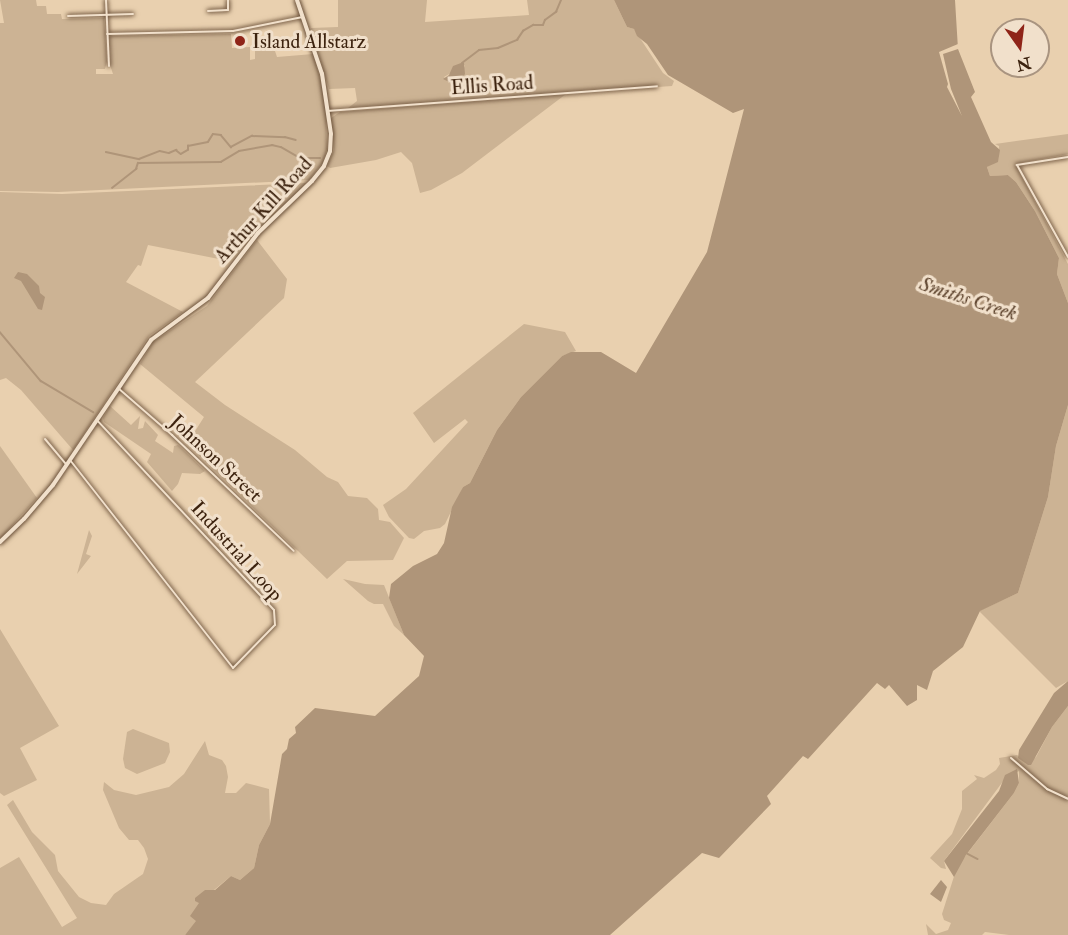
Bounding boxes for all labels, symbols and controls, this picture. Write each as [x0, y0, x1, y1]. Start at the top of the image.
north arrow [990, 18, 1050, 78]
place label: Island Allstarz [252, 29, 366, 53]
marker: Island Allstarz [233, 34, 247, 48]
text: N [1015, 52, 1033, 75]
street label: Ellis Road [450, 70, 534, 100]
street label: Arthur Kill Road [209, 152, 317, 268]
water label: Smiths Creek [916, 271, 1020, 327]
street label: Johnson Street [165, 409, 267, 507]
street label: Industrial Loop [186, 496, 288, 606]

